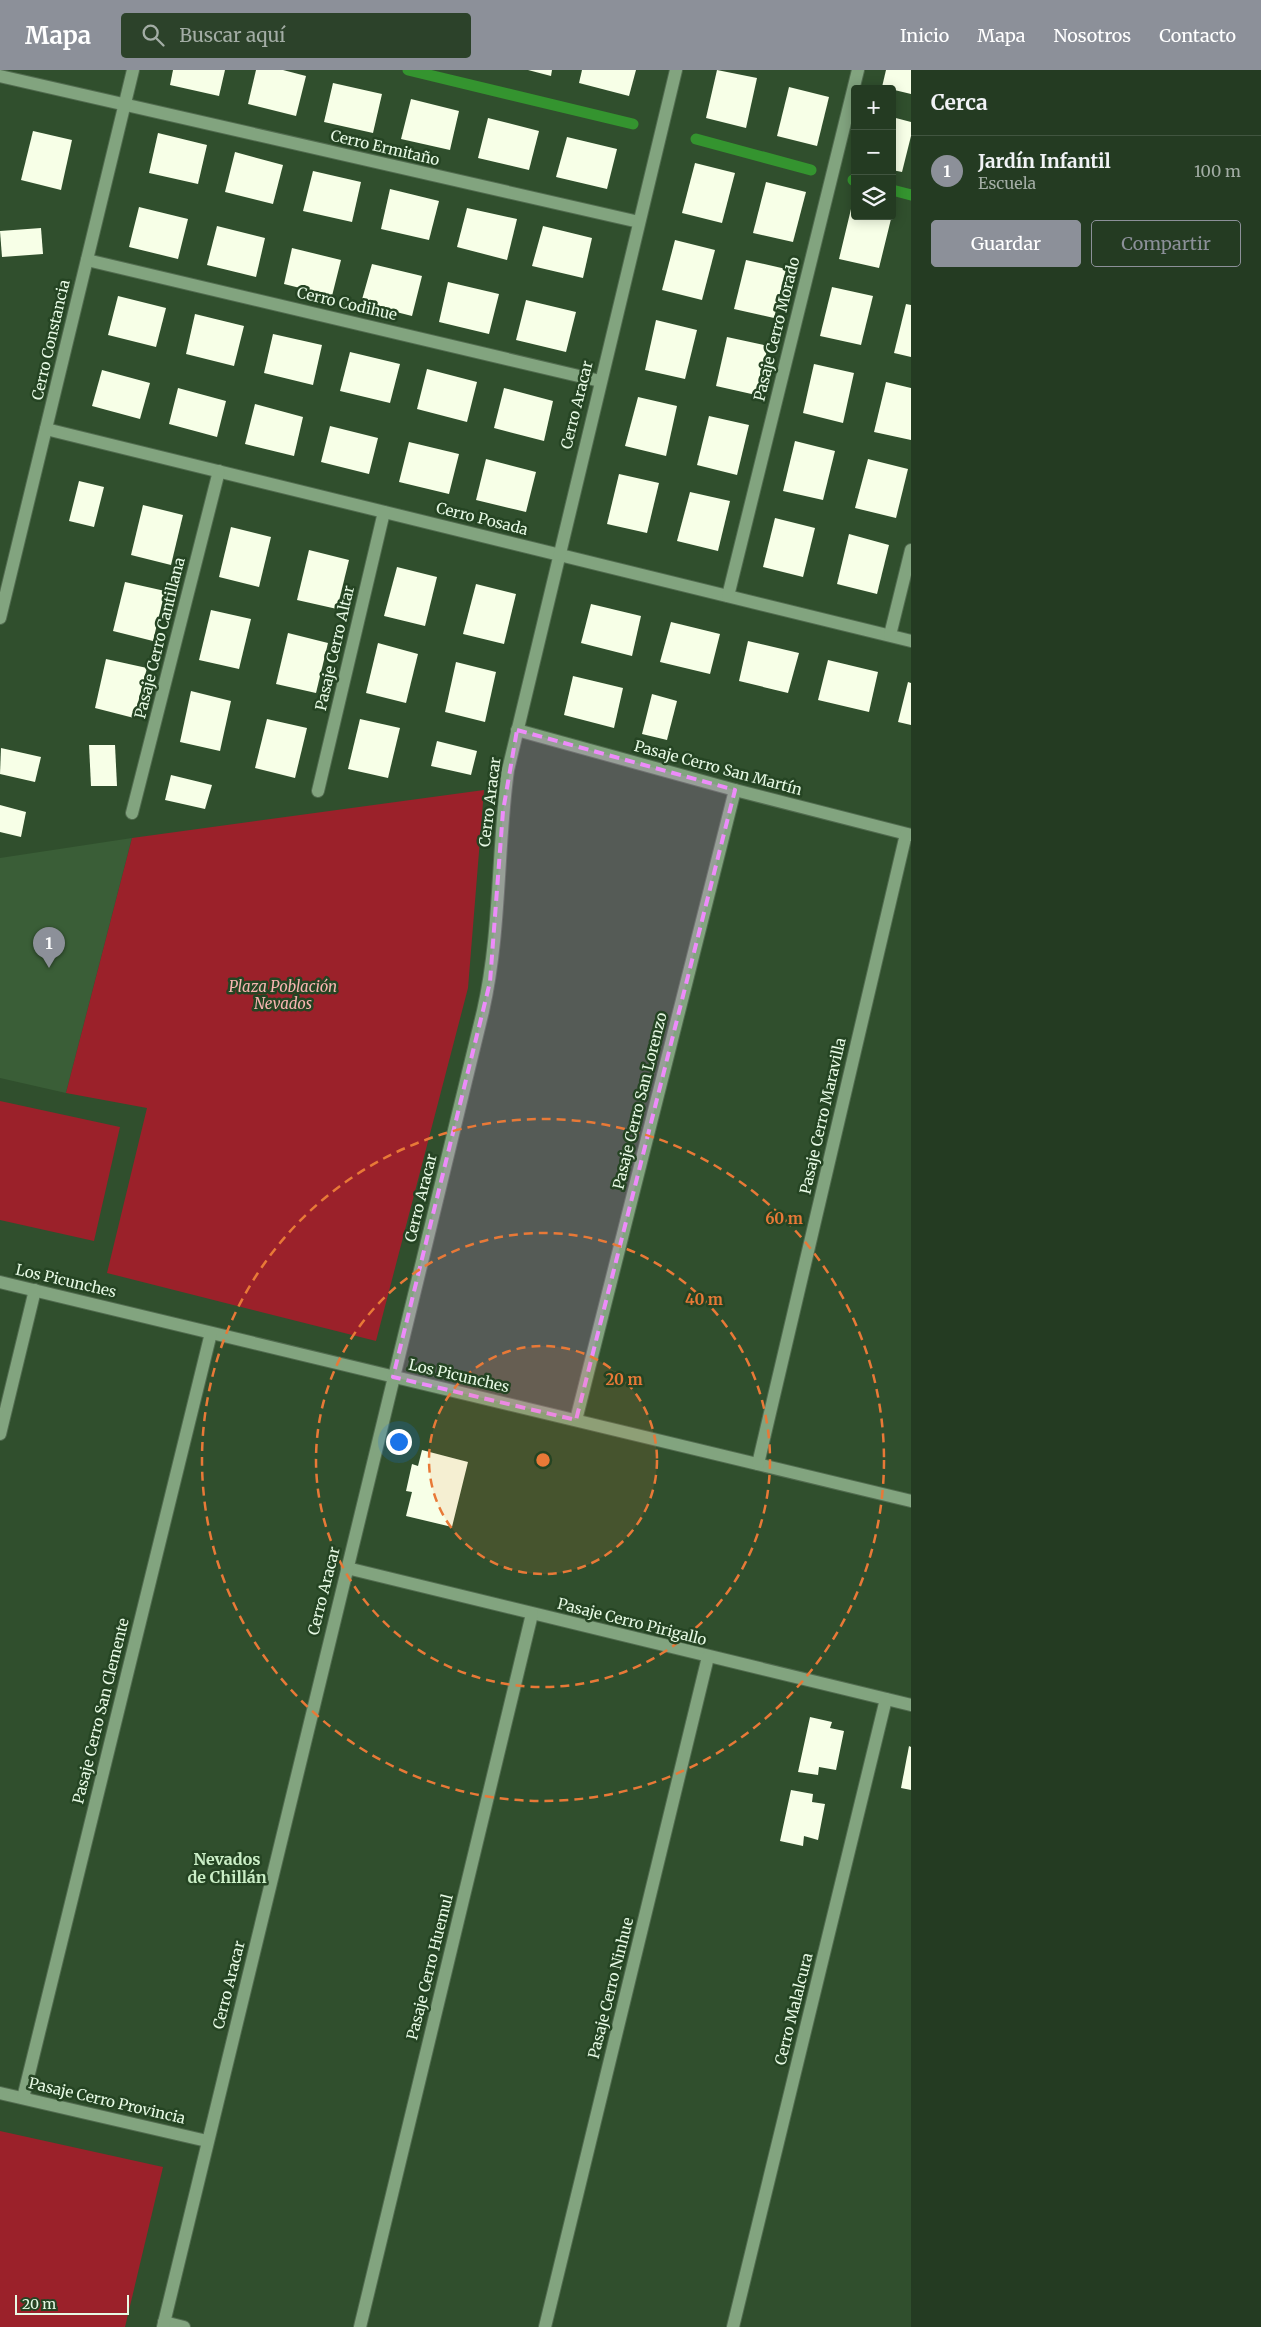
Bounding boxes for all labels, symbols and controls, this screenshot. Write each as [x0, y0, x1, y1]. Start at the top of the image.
search box [121, 13, 471, 58]
text: Mapa [25, 20, 91, 51]
icon: search [139, 21, 167, 49]
text: Buscar aquí [179, 23, 285, 47]
text: Inicio [900, 24, 949, 47]
text: Mapa [977, 24, 1026, 47]
text: Nosotros [1054, 24, 1131, 47]
text: Contacto [1159, 24, 1236, 47]
map controls [851, 85, 896, 220]
button: + [851, 85, 896, 130]
text: Cerca [931, 89, 988, 116]
street label: Cerro Ermitaño [329, 126, 442, 169]
button: − [851, 130, 896, 175]
text: Jardín Infantil [978, 149, 1111, 173]
text: 1 [943, 161, 951, 181]
text: 100 m [1194, 161, 1241, 181]
text: Escuela [978, 173, 1036, 193]
button: layers [851, 175, 896, 220]
button: Guardar [931, 220, 1081, 267]
button: Compartir [1091, 220, 1241, 267]
street label: Pasaje Cerro Morado [749, 255, 804, 403]
street label: Cerro Constancia [27, 278, 74, 402]
street label: Cerro Codihue [295, 283, 399, 324]
street label: Cerro Aracar [556, 358, 597, 451]
street label: Cerro Posada [434, 498, 530, 539]
street label: Pasaje Cerro Cantillana [130, 555, 189, 721]
street label: Pasaje Cerro Altar [311, 583, 358, 712]
street label: Pasaje Cerro San Martín [632, 736, 804, 799]
street label: Cerro Aracar [475, 756, 504, 848]
pin: 1 [33, 927, 65, 968]
park label: Plaza Población Nevados [229, 977, 337, 1013]
street label: Pasaje Cerro San Lorenzo [608, 1010, 671, 1191]
street label: Pasaje Cerro Maravilla [795, 1036, 850, 1196]
street label: Cerro Aracar [400, 1151, 441, 1244]
text: 60 m [765, 1209, 803, 1228]
street label: Los Picunches [14, 1260, 118, 1301]
text: 40 m [685, 1290, 723, 1309]
street label: Los Picunches [407, 1355, 511, 1396]
text: 20 m [605, 1370, 643, 1389]
your location [386, 1429, 412, 1455]
centre of rings [534, 1451, 552, 1469]
street label: Cerro Aracar [303, 1544, 344, 1637]
street label: Pasaje Cerro Pirigallo [556, 1594, 709, 1649]
street label: Pasaje Cerro San Clemente [68, 1616, 133, 1806]
district label: Nevados de Chillán [187, 1849, 267, 1887]
street label: Pasaje Cerro Huemul [402, 1892, 457, 2042]
street label: Pasaje Cerro Ninhue [584, 1915, 637, 2060]
street label: Cerro Aracar [208, 1938, 249, 2031]
street label: Cerro Malalcura [770, 1951, 817, 2067]
street label: Pasaje Cerro Provincia [27, 2073, 187, 2128]
scale bar [15, 2292, 129, 2315]
text: 20 m [22, 2295, 56, 2313]

